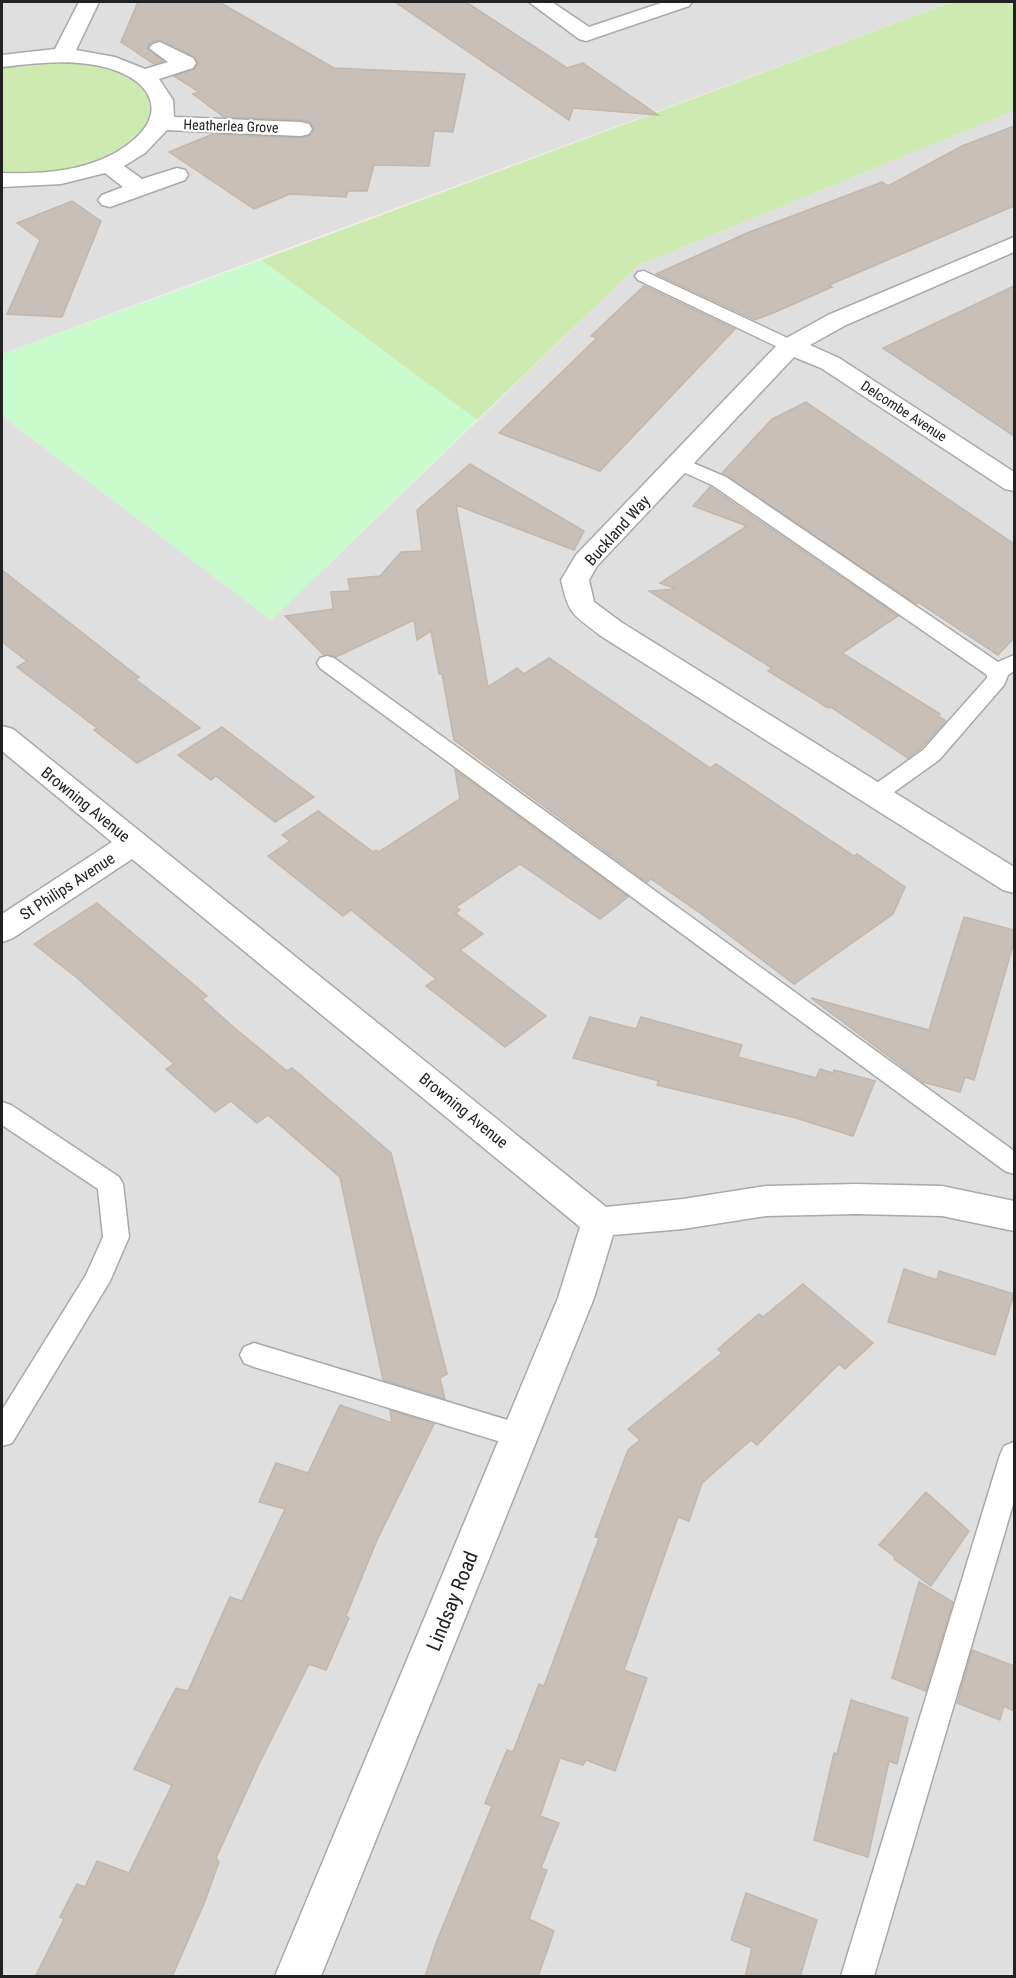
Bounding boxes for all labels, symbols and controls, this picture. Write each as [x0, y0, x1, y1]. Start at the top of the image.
street label: Heatherlea Grove [183, 116, 279, 136]
street label: Delcombe Avenue [858, 377, 950, 445]
street label: Buckland Way [581, 491, 654, 569]
street label: Browning Avenue [37, 763, 134, 846]
street label: St Philips Avenue [16, 849, 118, 924]
street label: Browning Avenue [415, 1069, 512, 1152]
street label: Lindsay Road [421, 1548, 483, 1654]

